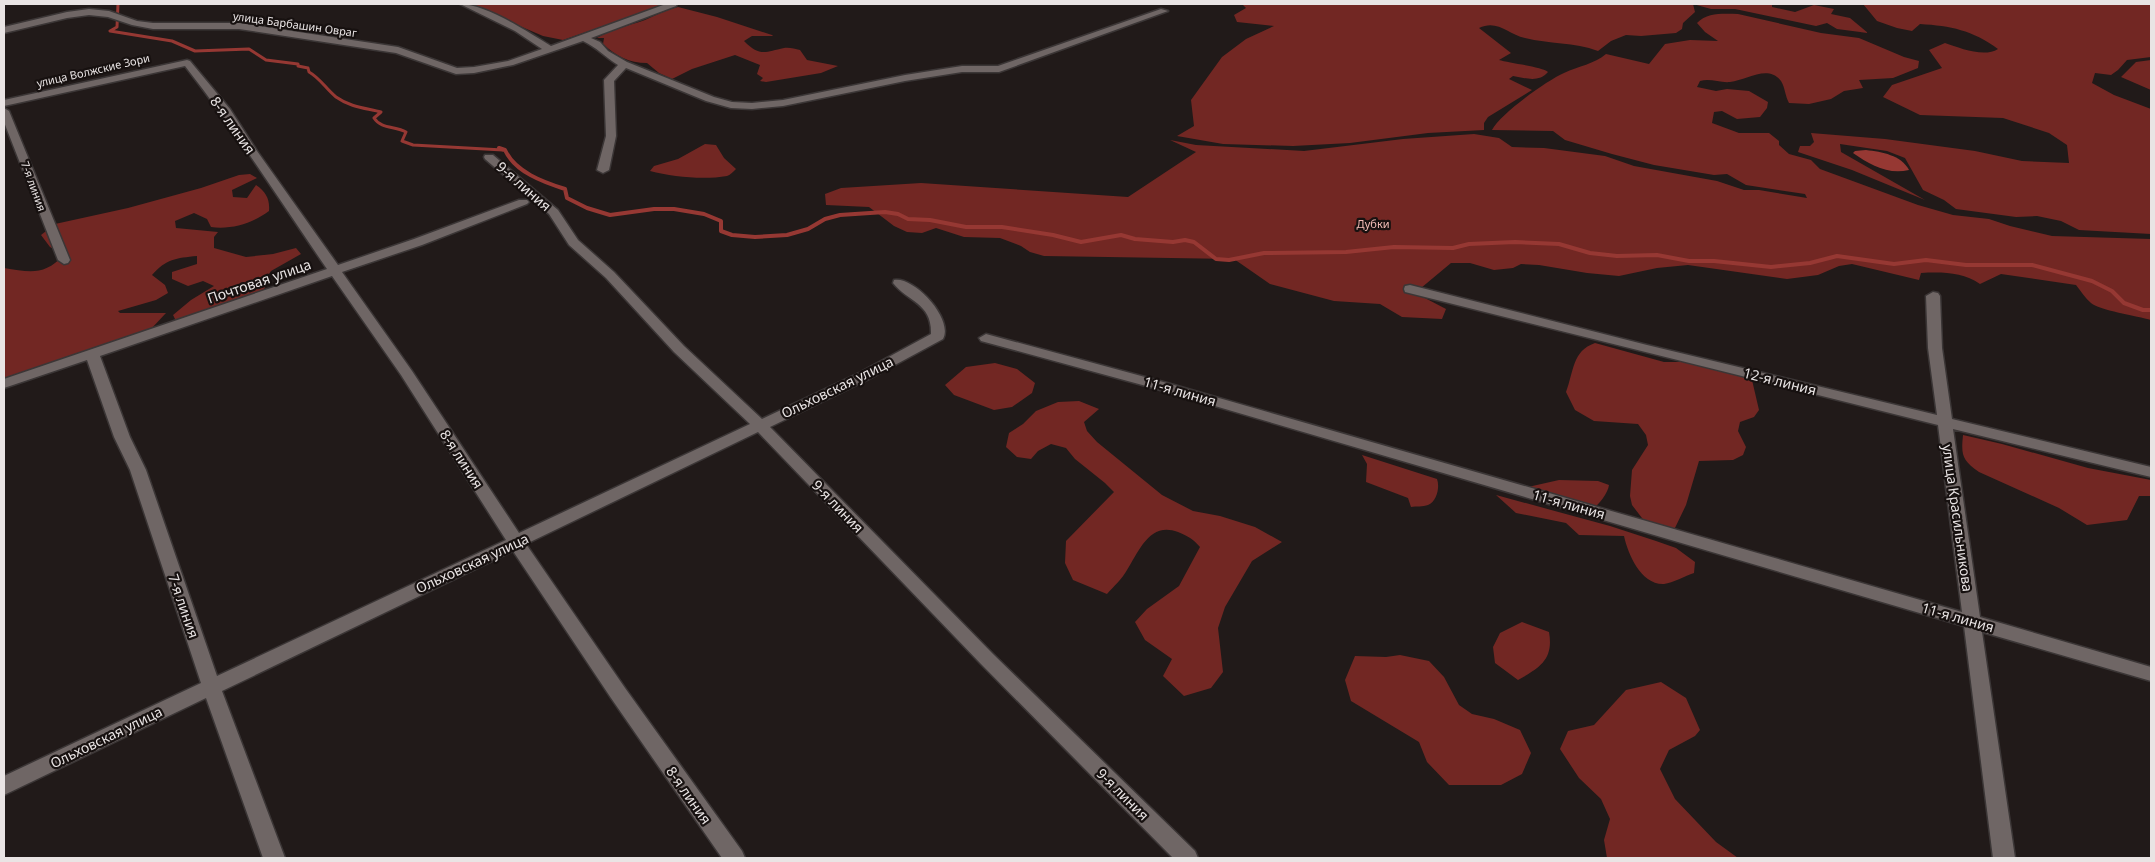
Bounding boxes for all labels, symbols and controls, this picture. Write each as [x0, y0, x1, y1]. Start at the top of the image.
street label: улица Барбашин Овраг [232, 8, 358, 40]
street label: улица Волжские Зори [35, 50, 151, 90]
street label: 8-я линия [206, 92, 260, 158]
street label: 9-я линия [493, 157, 555, 215]
street label: 7-я линия [18, 159, 50, 213]
park label: Дубки [1356, 216, 1390, 231]
street label: Почтовая улица [205, 254, 313, 308]
street label: Ольховская улица [778, 352, 896, 422]
street label: 12-я линия [1742, 363, 1818, 399]
street label: 11-я линия [1142, 372, 1218, 410]
street label: 8-я линия [436, 426, 488, 492]
street label: улица Красильникова [1938, 443, 1978, 593]
street label: 9-я линия [808, 475, 868, 537]
street label: 11-я линия [1531, 485, 1607, 523]
street label: Ольховская улица [413, 529, 531, 597]
street label: 7-я линия [164, 571, 204, 641]
street label: 11-я линия [1920, 598, 1996, 636]
street label: Ольховская улица [47, 702, 165, 772]
street label: 8-я линия [662, 762, 716, 828]
street label: 9-я линия [1093, 764, 1153, 824]

